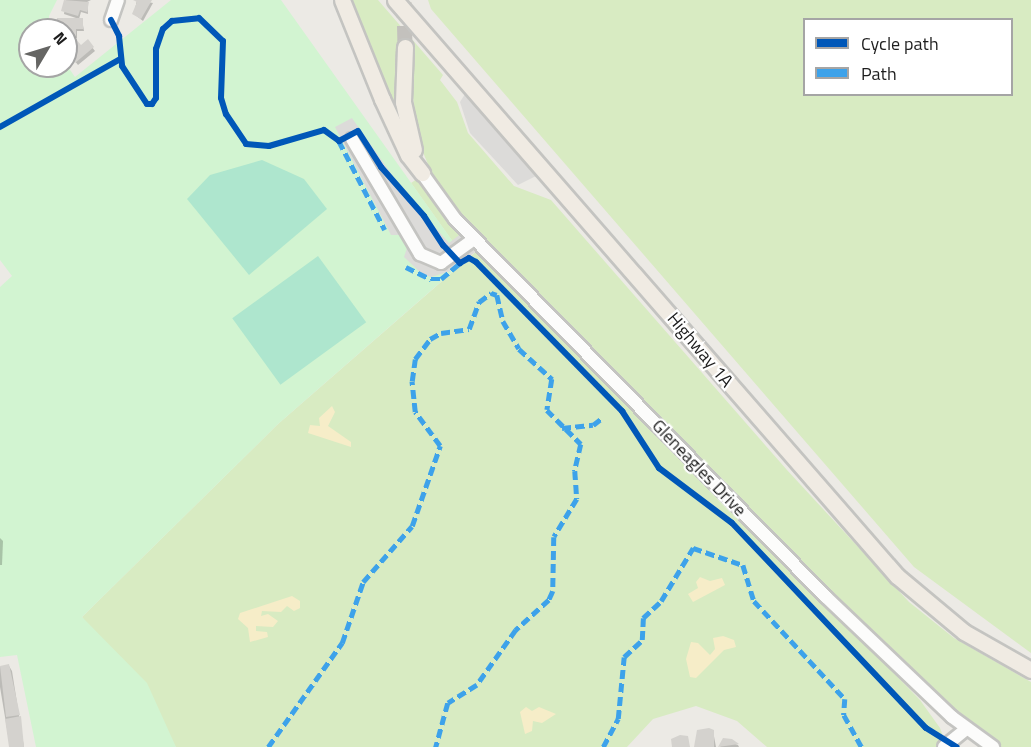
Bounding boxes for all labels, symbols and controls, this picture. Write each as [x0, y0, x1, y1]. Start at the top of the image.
north arrow [18, 18, 78, 78]
legend [803, 18, 1013, 96]
text: N [48, 26, 73, 50]
text: Cycle path [861, 30, 939, 57]
text: Path [861, 60, 897, 87]
street label: Highway 1A [663, 308, 737, 392]
street label: Gleneagles Drive [647, 415, 751, 521]

